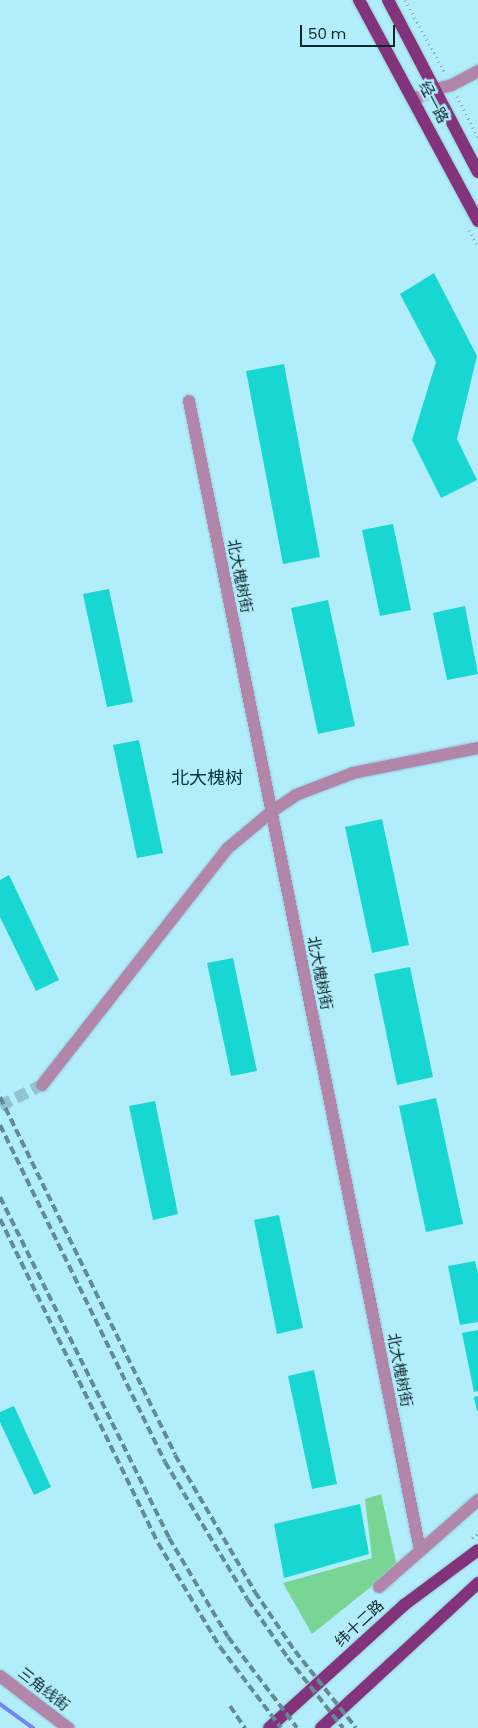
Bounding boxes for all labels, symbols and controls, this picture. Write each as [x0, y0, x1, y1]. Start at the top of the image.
scale bar [303, 15, 398, 47]
text: 50 m [308, 23, 346, 44]
street label: 经一路 [415, 78, 453, 126]
street label: 北大槐树街 [224, 537, 256, 615]
district label: 北大槐树 [171, 767, 243, 789]
street label: 北大槐树街 [304, 934, 336, 1012]
street label: 北大槐树街 [384, 1331, 416, 1409]
street label: 纬十二路 [331, 1596, 387, 1650]
street label: 三角线街 [15, 1663, 73, 1715]

